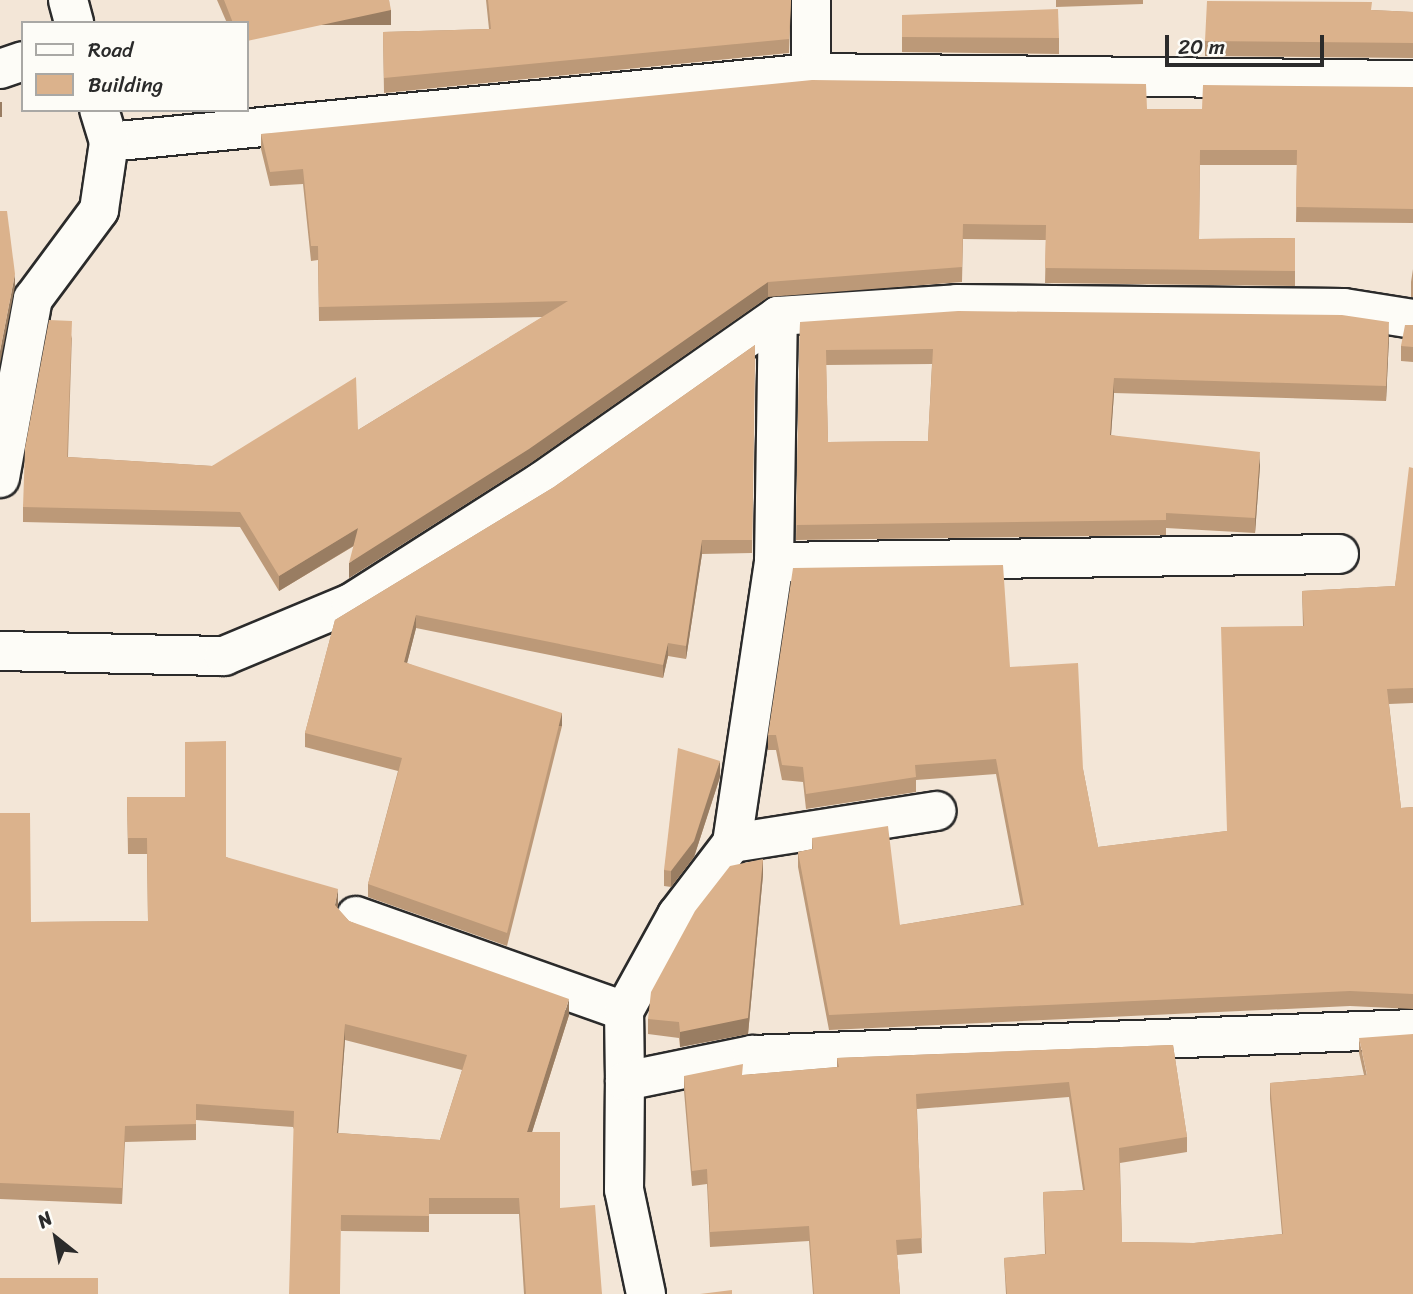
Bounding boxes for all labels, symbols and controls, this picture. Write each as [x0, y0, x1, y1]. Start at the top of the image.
legend [21, 21, 248, 112]
scale bar [1168, 21, 1327, 65]
text: 20 m [1178, 28, 1225, 66]
text: Road [88, 31, 133, 69]
text: Building [88, 66, 163, 104]
text: N [31, 1202, 59, 1237]
north arrow [21, 1203, 91, 1273]

